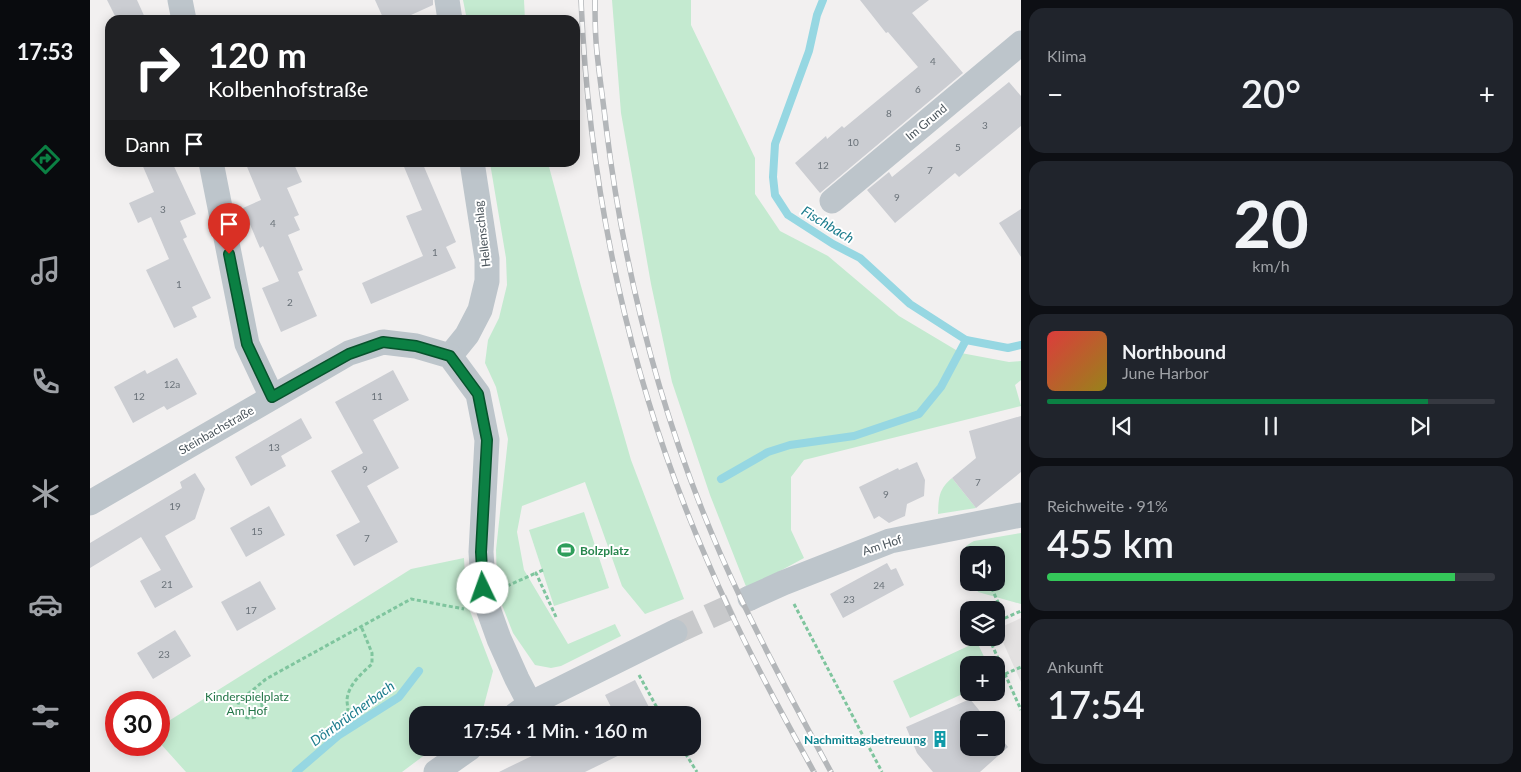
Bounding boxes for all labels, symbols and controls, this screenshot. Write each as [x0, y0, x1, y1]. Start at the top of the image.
text: 120 m [208, 33, 307, 75]
icon: right [125, 35, 190, 100]
text: 17:53 [17, 38, 73, 65]
text: Klima [1047, 46, 1086, 65]
house number: 4 [930, 55, 936, 67]
text: 20° [1241, 70, 1301, 116]
text: Kolbenhofstraße [208, 75, 368, 102]
text: − [1047, 77, 1063, 111]
text: + [1479, 77, 1495, 111]
house number: 6 [915, 83, 921, 95]
street label: Im Grund [902, 100, 950, 144]
house number: 8 [886, 107, 892, 119]
house number: 3 [982, 119, 988, 131]
icon: arrive [180, 130, 208, 158]
text: Dann [125, 133, 170, 156]
house number: 10 [847, 136, 859, 148]
house number: 5 [955, 141, 961, 153]
icon: directions [28, 142, 63, 177]
house number: 12 [817, 159, 829, 171]
house number: 7 [927, 164, 933, 176]
text: 20 [1233, 184, 1309, 262]
house number: 9 [894, 191, 900, 203]
street label: Hellenschlag [470, 200, 494, 268]
water label: Fischbach [799, 202, 857, 246]
house number: 3 [160, 203, 166, 215]
pin [208, 203, 250, 254]
icon: arrive [215, 210, 243, 238]
house number: 4 [270, 217, 276, 229]
house number: 1 [432, 246, 438, 258]
icon: music [28, 253, 63, 288]
text: km/h [1252, 256, 1290, 275]
house number: 1 [176, 278, 182, 290]
house number: 2 [287, 296, 293, 308]
text: Northbound [1122, 340, 1226, 363]
text: June Harbor [1122, 363, 1209, 382]
icon: phone [28, 364, 63, 399]
house number: 12a [164, 378, 180, 390]
house number: 12 [133, 390, 145, 402]
house number: 11 [371, 390, 383, 402]
street label: Steinbachstraße [176, 402, 256, 458]
icon: previous [1108, 412, 1136, 440]
icon: pause [1257, 412, 1285, 440]
icon: next [1406, 412, 1434, 440]
house number: 13 [268, 441, 280, 453]
house number: 9 [362, 463, 368, 475]
icon: climate [28, 476, 63, 511]
house number: 7 [975, 476, 981, 488]
house number: 9 [883, 488, 889, 500]
text: Reichweite · 91% [1047, 496, 1168, 515]
house number: 19 [169, 500, 181, 512]
text: 455 km [1047, 520, 1174, 566]
house number: 15 [251, 525, 263, 537]
street label: Am Hof [860, 531, 905, 558]
house number: 7 [364, 532, 370, 544]
sports icon: Bolzplatz [556, 540, 576, 560]
place label: Bolzplatz [580, 543, 629, 558]
map controls [960, 546, 1005, 756]
button: sound [960, 546, 1005, 591]
position arrow [456, 561, 508, 613]
house number: 21 [161, 578, 173, 590]
house number: 24 [873, 579, 885, 591]
icon: car [28, 587, 63, 622]
house number: 23 [843, 593, 855, 605]
button: layers [960, 601, 1005, 646]
house number: 17 [245, 604, 257, 616]
house number: 23 [158, 648, 170, 660]
button: + [960, 656, 1005, 701]
text: Ankunft [1047, 657, 1104, 676]
water label: Dörrbrücherbach [307, 677, 397, 749]
text: 17:54 [1047, 681, 1145, 727]
park label: Kinderspielplatz Am Hof [205, 689, 290, 718]
speed limit sign: 30 [105, 691, 170, 756]
icon: filters [28, 699, 63, 734]
button: − [960, 711, 1005, 756]
text: 17:54 · 1 Min. · 160 m [463, 719, 647, 742]
building icon: Nachmittagsbetreuung [930, 729, 950, 749]
place label: Nachmittagsbetreuung [804, 732, 927, 747]

